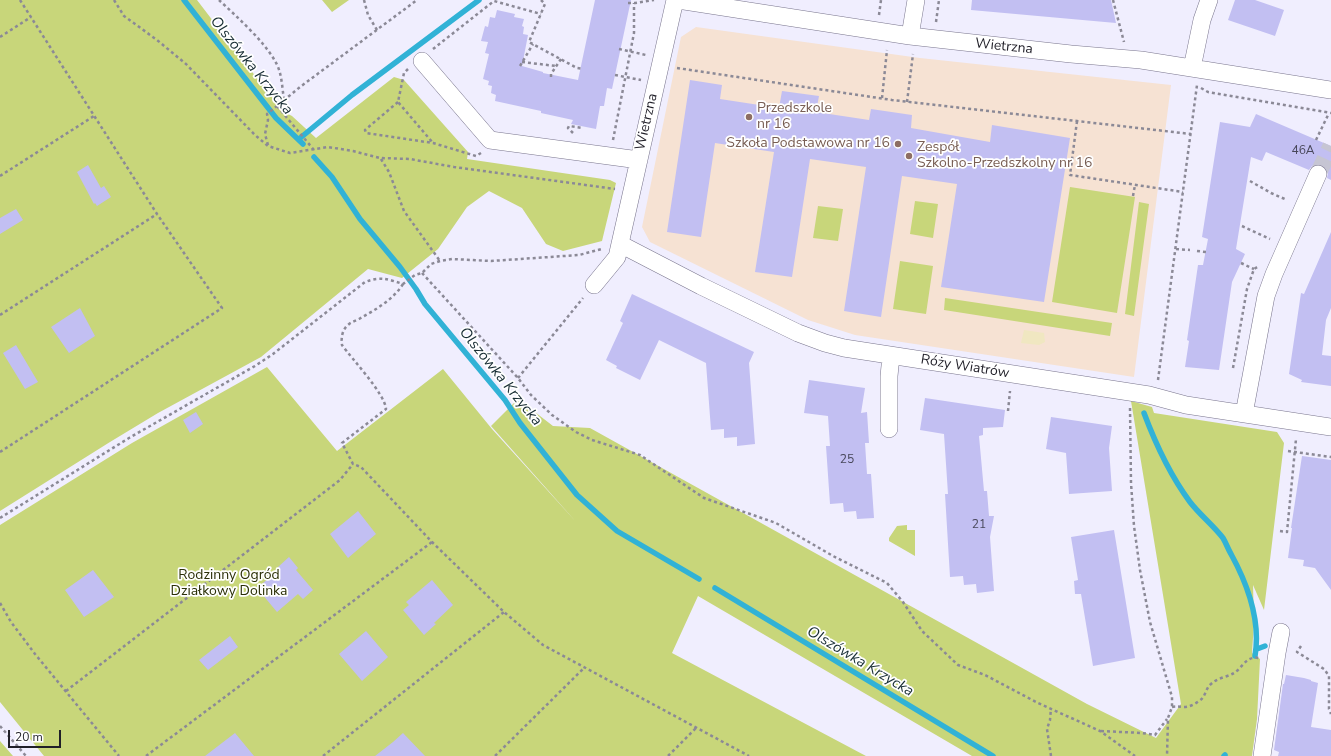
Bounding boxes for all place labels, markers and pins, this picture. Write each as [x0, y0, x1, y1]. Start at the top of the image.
place label: Przedszkole nr 16 [757, 101, 832, 134]
marker: Przedszkole nr 16 [744, 112, 754, 122]
place label: Szkoła Podstawowa nr 16 [726, 136, 890, 152]
marker: Szkoła Podstawowa nr 16 [893, 139, 903, 149]
place label: Zespół Szkolno-Przedszkolny nr 16 [917, 140, 1092, 172]
marker: Zespół Szkolno-Przedszkolny nr 16 [904, 151, 914, 161]

